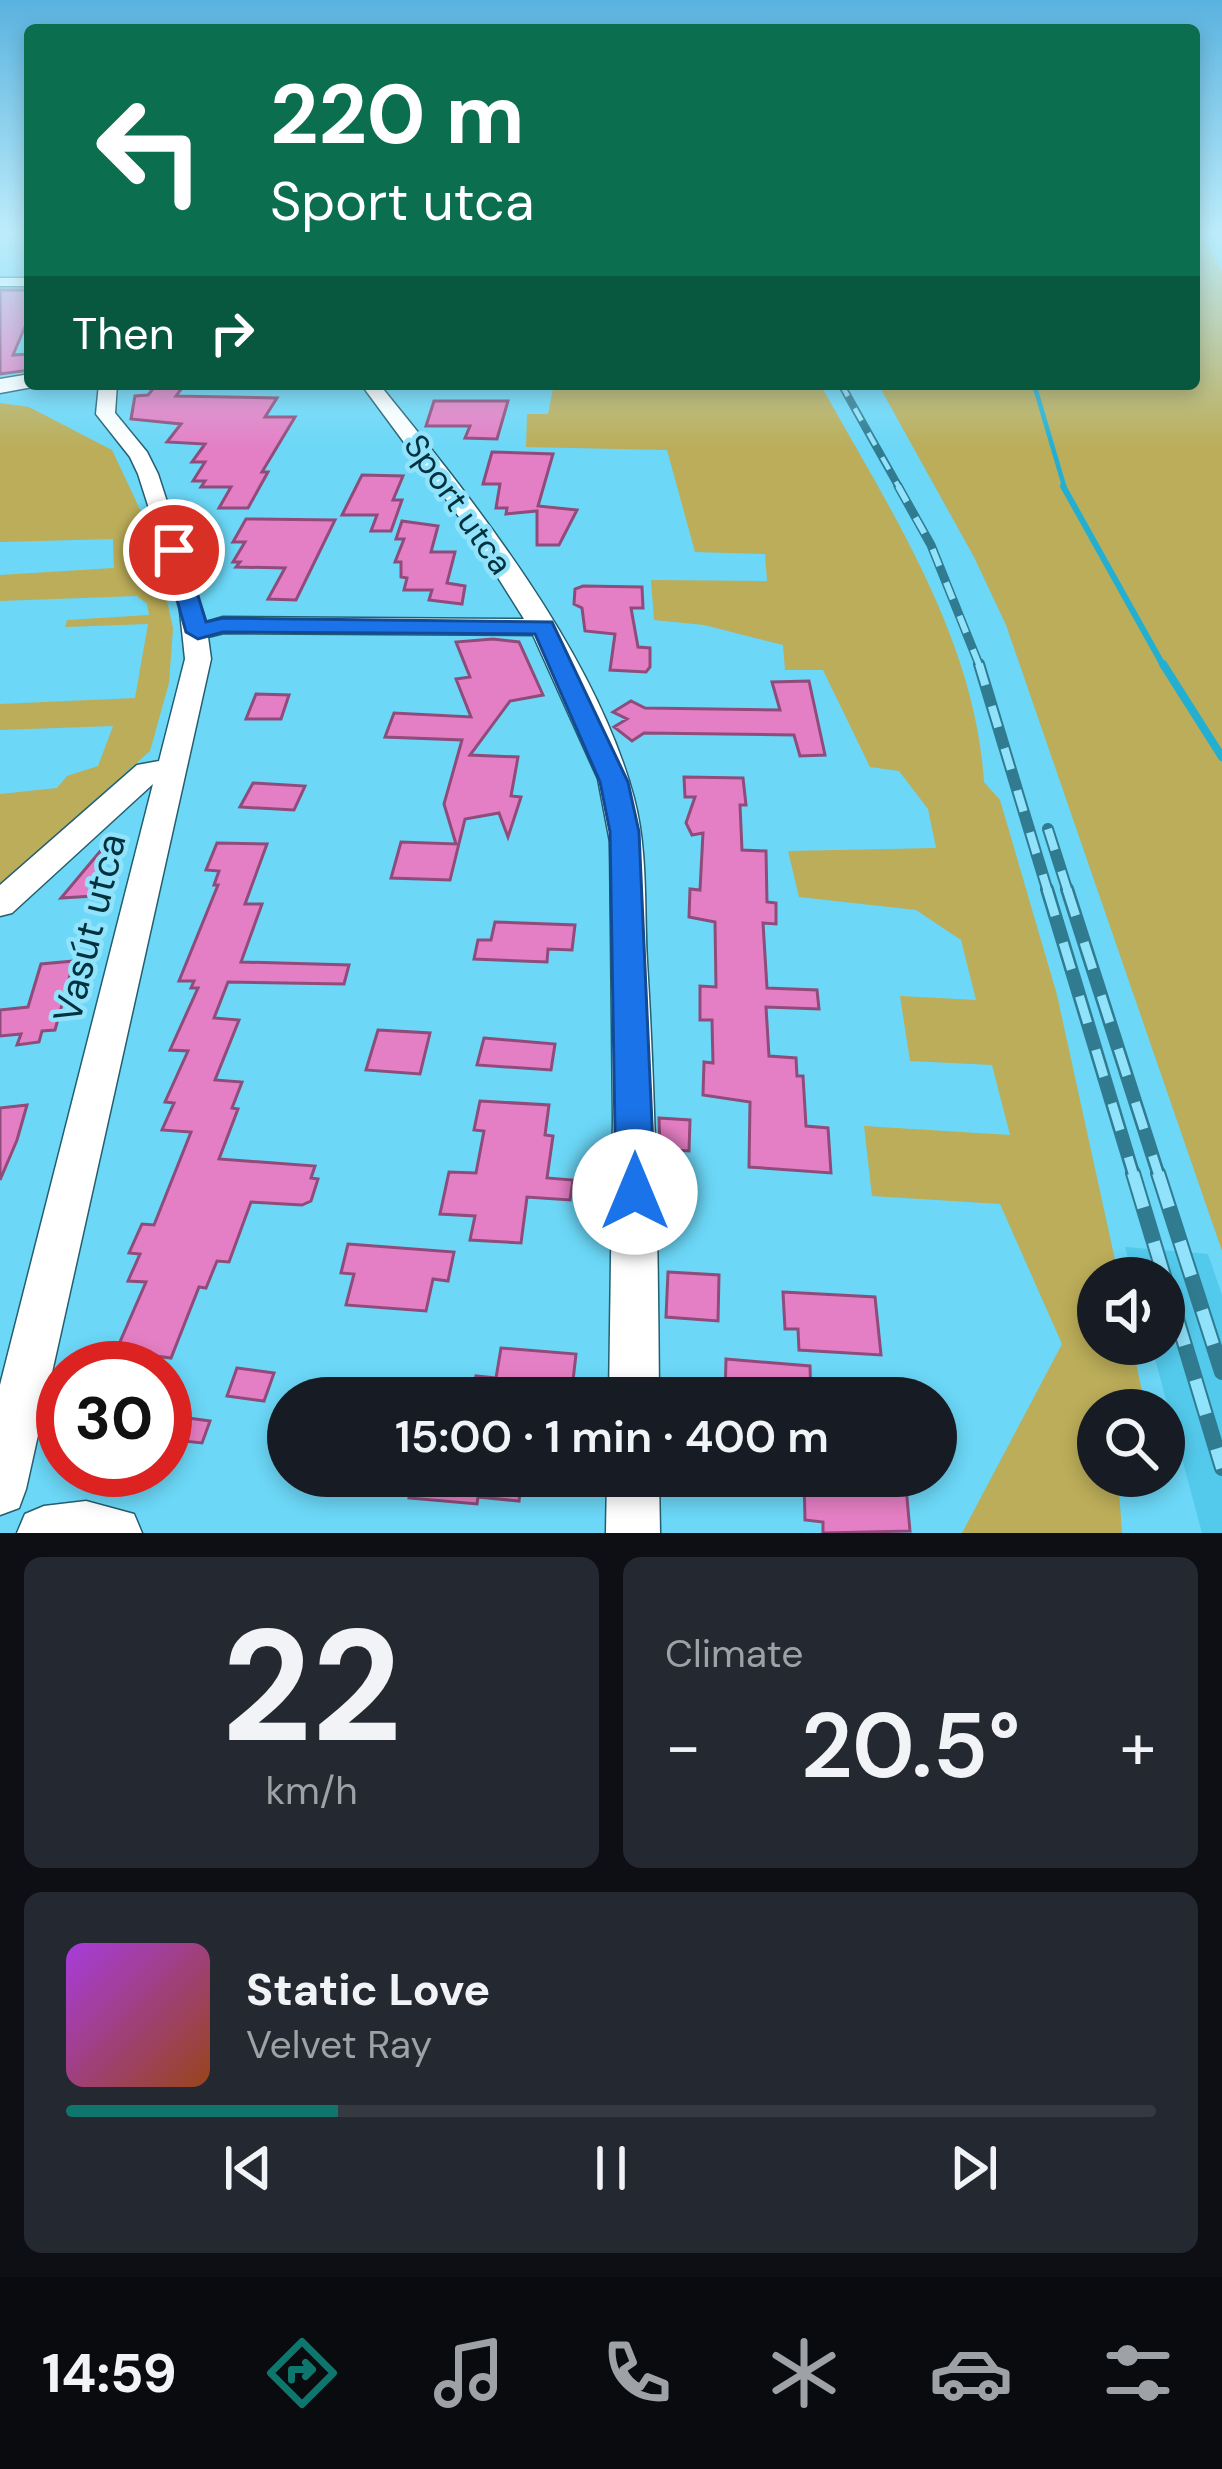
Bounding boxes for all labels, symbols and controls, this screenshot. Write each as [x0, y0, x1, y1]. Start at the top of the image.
text: 220 m [270, 60, 525, 169]
icon: left [72, 72, 228, 228]
text: Sport utca [270, 166, 534, 237]
icon: right [199, 300, 265, 366]
text: Then [72, 304, 175, 363]
street label: Sport utca [395, 426, 523, 583]
pin [123, 499, 225, 601]
icon: arrive [141, 517, 207, 583]
street label: Vasút utca [41, 828, 138, 1028]
position arrow [572, 1129, 698, 1255]
map controls [1077, 1257, 1185, 1497]
button: sound [1077, 1257, 1185, 1365]
speed limit sign: 30 [36, 1341, 192, 1497]
button: search [1077, 1389, 1185, 1497]
text: 15:00 · 1 min · 400 m [395, 1407, 829, 1466]
text: 22 [221, 1585, 402, 1788]
text: Climate [665, 1628, 803, 1679]
text: 20.5° [801, 1688, 1020, 1805]
text: − [665, 1704, 701, 1789]
text: + [1120, 1704, 1156, 1789]
text: km/h [265, 1765, 358, 1816]
text: Static Love [246, 1960, 490, 2019]
text: Velvet Ray [246, 2019, 432, 2070]
icon: previous [215, 2135, 281, 2201]
icon: pause [578, 2135, 644, 2201]
icon: next [941, 2135, 1007, 2201]
icon: directions [260, 2331, 344, 2415]
icon: music [427, 2331, 511, 2415]
icon: phone [595, 2331, 679, 2415]
icon: climate [762, 2331, 846, 2415]
icon: car [929, 2331, 1013, 2415]
icon: filters [1096, 2331, 1180, 2415]
text: 14:59 [42, 2338, 177, 2409]

